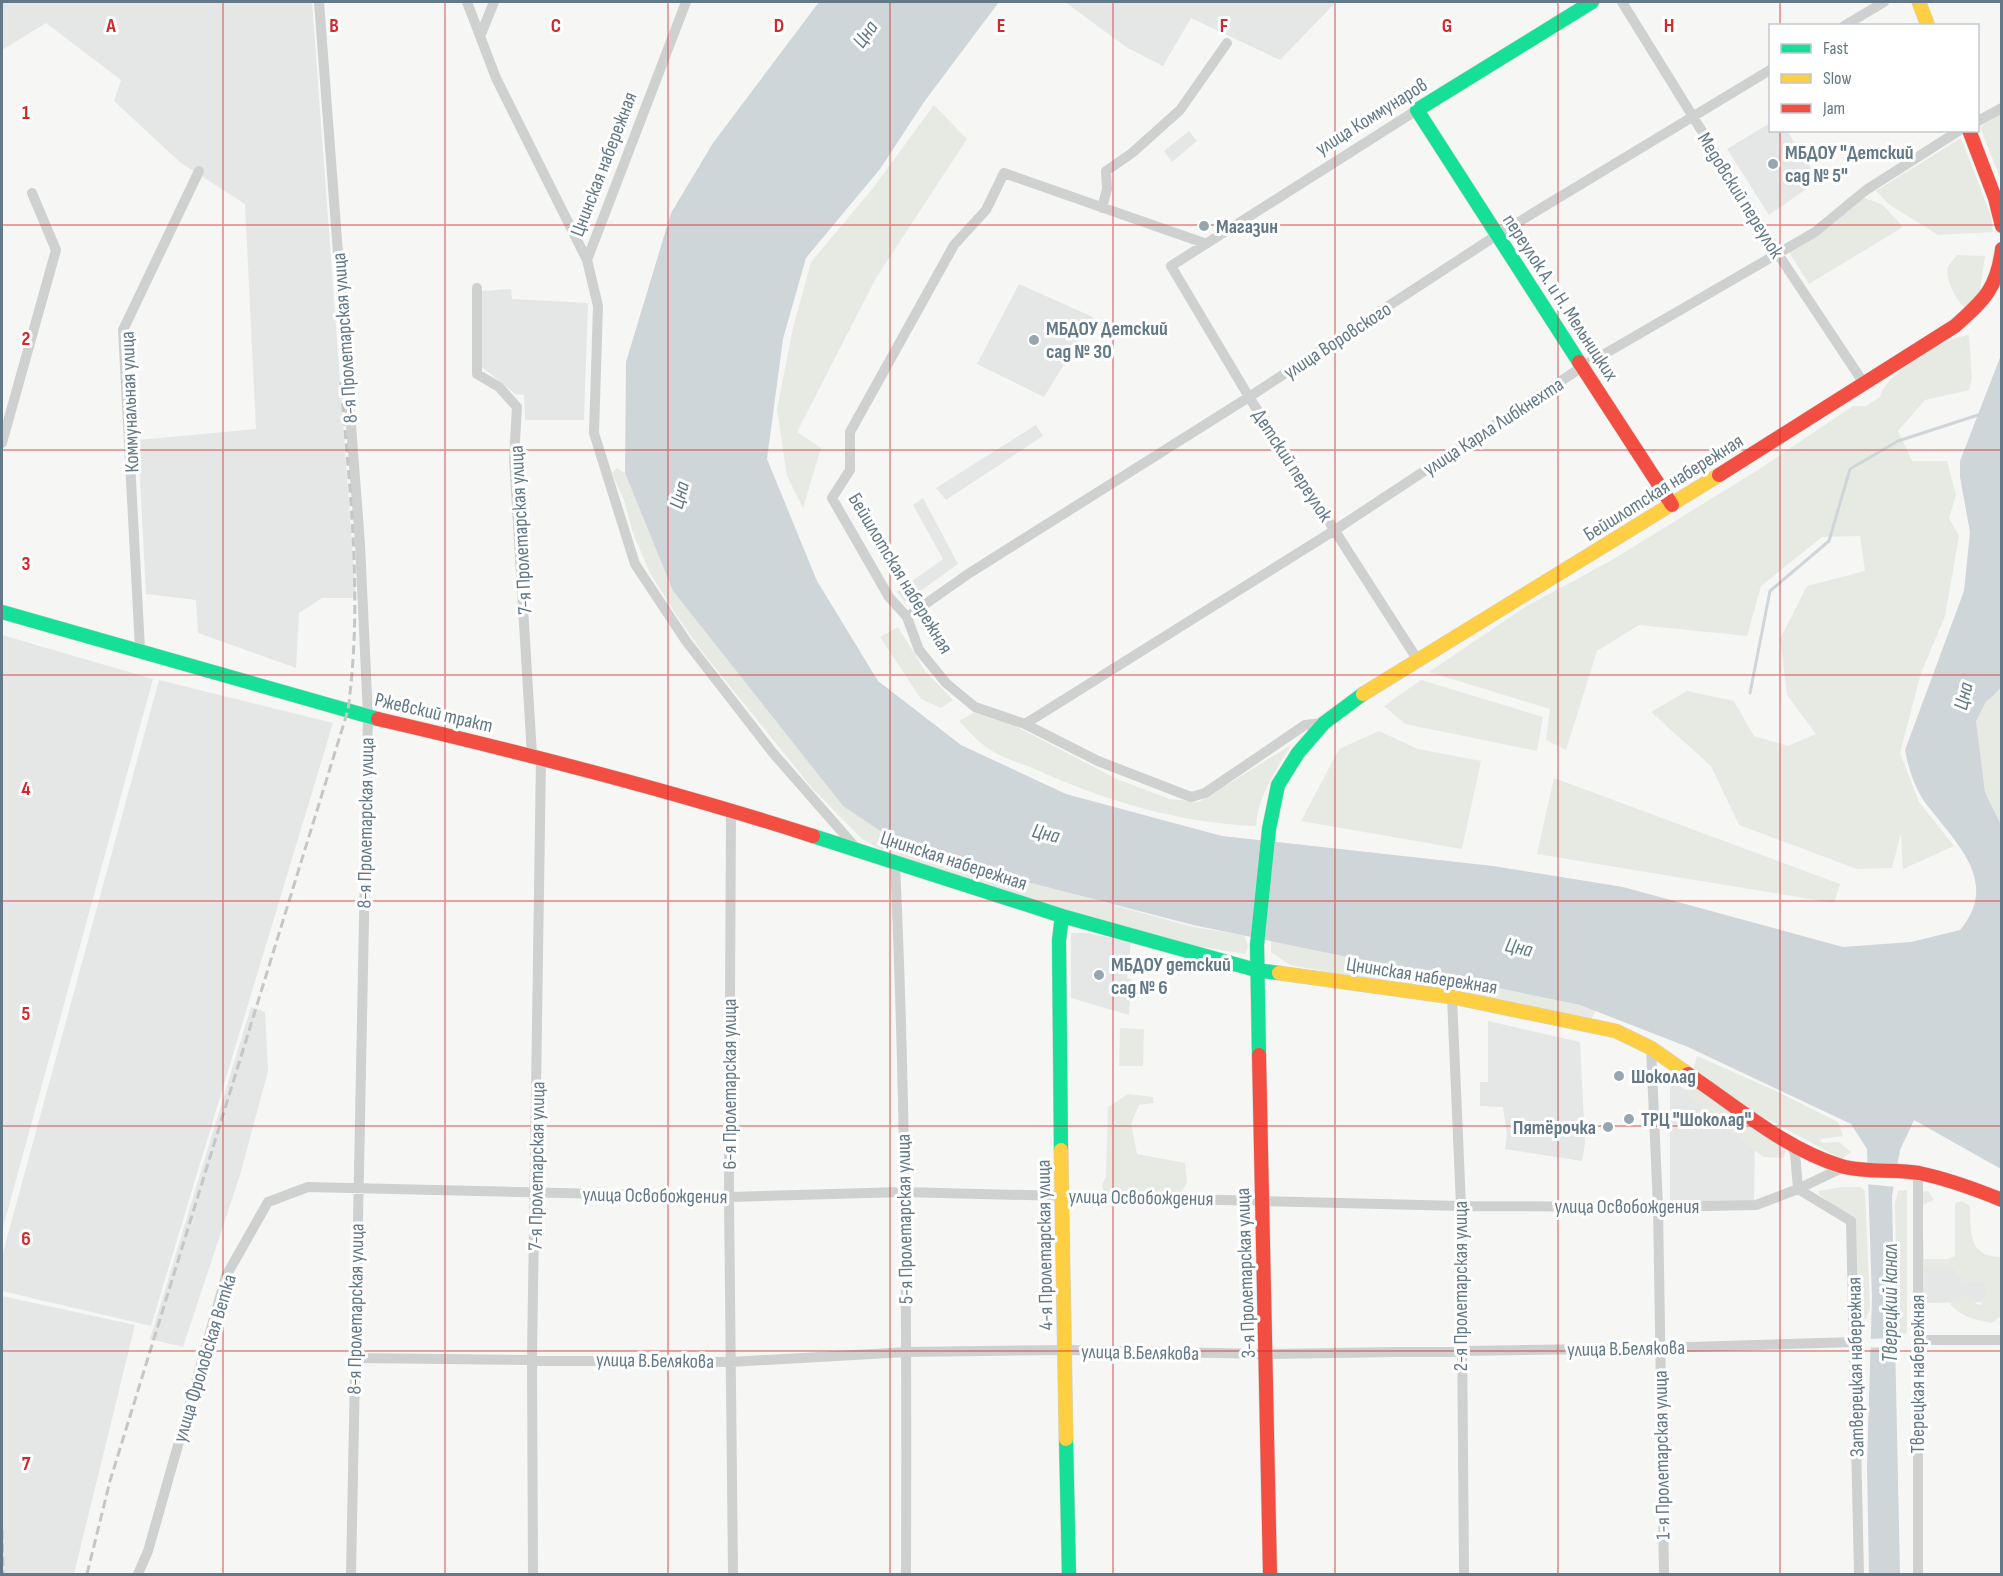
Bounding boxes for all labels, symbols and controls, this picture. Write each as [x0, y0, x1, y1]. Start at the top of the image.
text: A [105, 14, 116, 38]
text: B [329, 14, 339, 38]
text: C [551, 14, 561, 38]
text: D [774, 14, 784, 38]
text: E [997, 14, 1005, 38]
text: F [1220, 14, 1228, 38]
text: G [1442, 14, 1452, 38]
text: H [1664, 14, 1674, 38]
water label: Цна [847, 15, 884, 53]
legend [1769, 24, 1979, 132]
text: Fast [1823, 38, 1849, 59]
text: Slow [1823, 68, 1852, 89]
street label: улица Коммунаров [1311, 73, 1432, 161]
street label: Цнинская набережная [565, 89, 643, 240]
text: Jam [1822, 98, 1845, 119]
text: 1 [22, 101, 30, 125]
street label: Медовский переулок [1692, 128, 1789, 263]
place label: МБДОУ "Детский сад № 5" [1785, 141, 1914, 188]
marker: МБДОУ "Детский сад № 5" [1766, 157, 1780, 171]
street label: переулок А. и Н. Мельницких [1497, 210, 1623, 386]
place label: Магазин [1216, 215, 1278, 239]
marker: Магазин [1197, 219, 1211, 233]
street label: 8-я Пролетарская улица [327, 252, 363, 424]
street label: улица Воровского [1279, 297, 1396, 385]
place label: МБДОУ Детский сад № 30 [1046, 317, 1168, 364]
text: 2 [22, 327, 30, 351]
street label: Коммунальная улица [116, 331, 144, 473]
marker: МБДОУ Детский сад № 30 [1027, 333, 1041, 347]
street label: улица Карла Либкнехта [1419, 373, 1568, 481]
street label: Детский переулок [1247, 405, 1338, 527]
street label: Бейшлотская набережная [1579, 429, 1748, 547]
street label: 7-я Пролетарская улица [505, 445, 537, 615]
water label: Цна [664, 478, 695, 512]
street label: Бейшлотская набережная [843, 489, 958, 658]
text: 3 [22, 552, 31, 576]
water label: Цна [1948, 679, 1979, 712]
street label: Ржевский тракт [373, 688, 495, 738]
street label: 8-я Пролетарская улица [353, 737, 379, 909]
text: 4 [21, 777, 31, 801]
water label: Цна [1030, 818, 1063, 849]
street label: Цнинская набережная [877, 826, 1030, 896]
water label: Цна [1503, 932, 1536, 963]
street label: Цнинская набережная [1345, 952, 1499, 1000]
place label: МБДОУ детский сад № 6 [1111, 953, 1231, 1000]
marker: МБДОУ детский сад № 6 [1092, 968, 1106, 982]
street label: 6-я Пролетарская улица [718, 999, 742, 1169]
text: 5 [22, 1002, 31, 1026]
place label: Шоколад [1631, 1065, 1696, 1089]
marker: Шоколад [1612, 1069, 1626, 1083]
street label: 7-я Пролетарская улица [524, 1081, 550, 1251]
place label: ТРЦ "Шоколад" [1641, 1108, 1751, 1132]
marker: ТРЦ "Шоколад" [1622, 1112, 1636, 1126]
place label: Пятёрочка [1513, 1116, 1596, 1140]
marker: Пятёрочка [1601, 1120, 1615, 1134]
street label: 5-я Пролетарская улица [892, 1134, 918, 1304]
street label: 4-я Пролетарская улица [1032, 1159, 1058, 1330]
street label: улица Освобождения [582, 1183, 728, 1209]
street label: улица Освобождения [1068, 1185, 1214, 1211]
street label: 3-я Пролетарская улица [1231, 1187, 1261, 1359]
street label: улица Освобождения [1555, 1195, 1699, 1219]
street label: 2-я Пролетарская улица [1449, 1201, 1473, 1371]
street label: 8-я Пролетарская улица [343, 1223, 369, 1395]
text: 6 [21, 1227, 31, 1251]
water label: Тверецкий канал [1878, 1243, 1903, 1363]
street label: улица Фроловская Ветка [168, 1271, 242, 1445]
street label: Затверецкая набережная [1842, 1277, 1870, 1457]
street label: Тверецкая набережная [1906, 1295, 1930, 1453]
street label: улица В.Белякова [1567, 1336, 1685, 1362]
street label: улица В.Белякова [1081, 1340, 1199, 1366]
street label: улица В.Белякова [596, 1348, 714, 1374]
street label: 1-я Пролетарская улица [1649, 1370, 1675, 1540]
text: 7 [22, 1452, 31, 1476]

